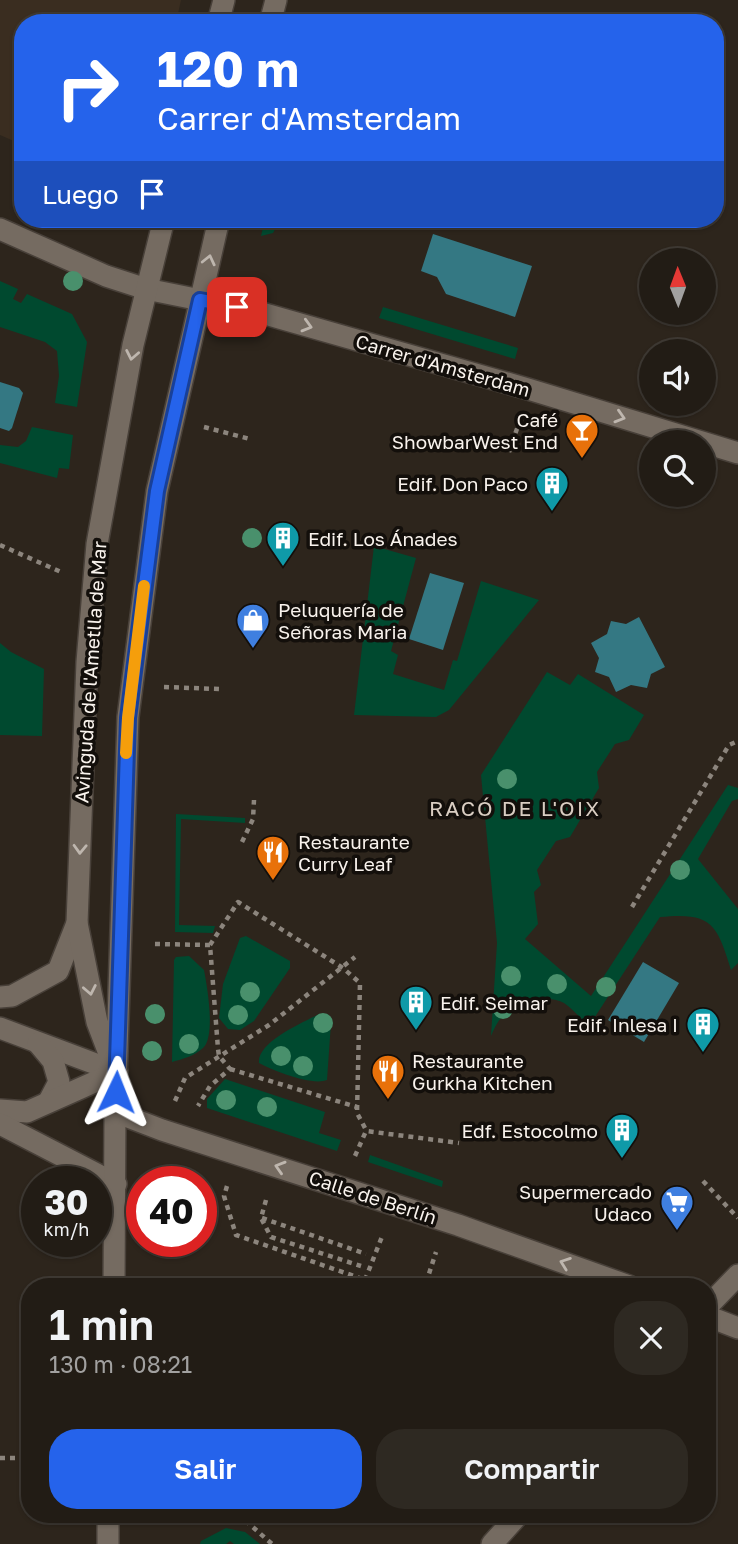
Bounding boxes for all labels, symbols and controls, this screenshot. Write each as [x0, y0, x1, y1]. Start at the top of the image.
text: 120 m [157, 39, 299, 98]
icon: right [42, 42, 133, 133]
text: Carrer d'Amsterdam [157, 99, 461, 137]
icon: arrive [133, 175, 171, 213]
text: Luego [42, 179, 119, 210]
north arrow [639, 248, 716, 326]
map controls [639, 248, 716, 507]
one-way arrow [201, 254, 215, 266]
pin [207, 277, 267, 337]
icon: arrive [218, 288, 256, 326]
one-way arrow [301, 318, 313, 332]
street label: Carrer d'Amsterdam [353, 329, 533, 401]
button: sound [639, 339, 716, 416]
one-way arrow [125, 349, 140, 361]
place label: Café ShowbarWest End [392, 408, 558, 453]
one-way arrow [614, 408, 626, 423]
bar icon: Café ShowbarWest End [563, 411, 601, 460]
button: search [639, 430, 716, 507]
building icon: Edif. Don Paco [533, 464, 571, 513]
place label: Edif. Don Paco [397, 472, 528, 495]
building icon: Edif. Los Ánades [264, 519, 302, 568]
place label: Edif. Los Ánades [308, 527, 458, 550]
street label: Avinguda de l'Ametlla de Mar [69, 540, 111, 804]
place label: Peluquería de Señoras Maria [278, 598, 407, 643]
shop icon: Peluquería de Señoras Maria [234, 601, 272, 650]
district label: RACÓ DE L'OIX [429, 795, 601, 821]
place label: Restaurante Curry Leaf [298, 830, 410, 875]
restaurant icon: Restaurante Curry Leaf [254, 833, 292, 882]
one-way arrow [73, 843, 88, 854]
building icon: Edif. Seimar [397, 983, 435, 1032]
one-way arrow [82, 984, 97, 996]
place label: Edif. Seimar [440, 991, 549, 1014]
building icon: Edif. Inlesa I [684, 1005, 722, 1054]
place label: Edif. Inlesa I [567, 1013, 678, 1036]
place label: Restaurante Gurkha Kitchen [412, 1049, 553, 1094]
restaurant icon: Restaurante Gurkha Kitchen [369, 1052, 407, 1101]
position arrow [79, 1055, 153, 1129]
building icon: Edf. Estocolmo [603, 1111, 641, 1160]
place label: Edf. Estocolmo [462, 1119, 598, 1142]
one-way arrow [274, 1160, 286, 1175]
speed limit sign: 40 [126, 1166, 217, 1257]
street label: Calle de Berlín [306, 1166, 440, 1228]
place label: Supermercado Udaco [519, 1180, 652, 1225]
text: 30 [44, 1181, 89, 1223]
supermarket icon: Supermercado Udaco [658, 1183, 696, 1232]
text: km/h [44, 1218, 89, 1240]
one-way arrow [560, 1257, 572, 1271]
text: 1 min [49, 1299, 154, 1349]
button: close [614, 1301, 688, 1375]
text: 130 m · 08:21 [49, 1350, 192, 1378]
button: Salir [49, 1429, 362, 1509]
button: Compartir [376, 1429, 688, 1509]

